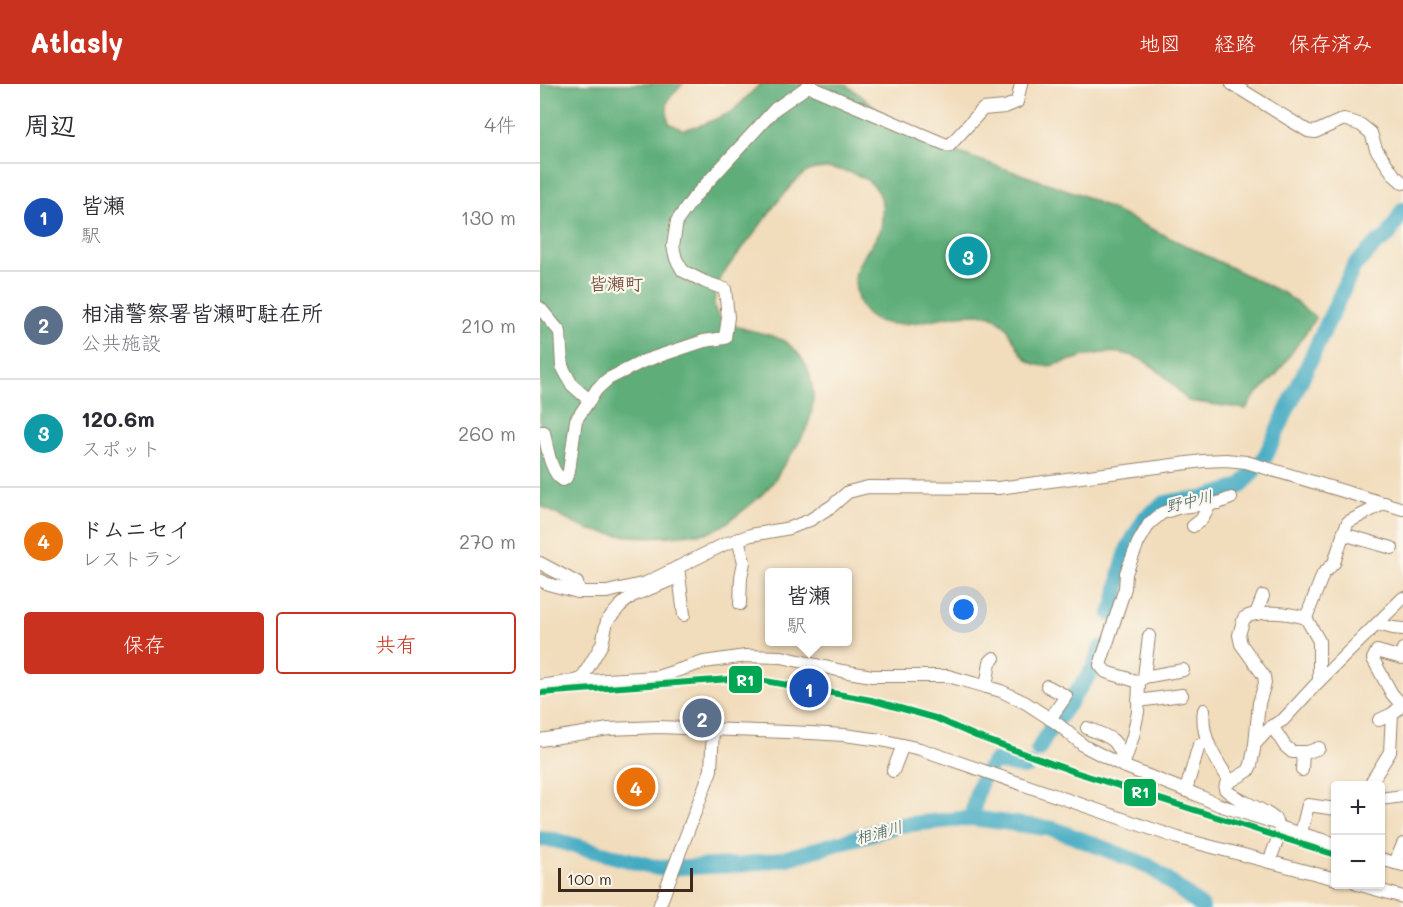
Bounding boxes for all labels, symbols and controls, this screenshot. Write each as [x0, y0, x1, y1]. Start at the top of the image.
text: Atlasly [30, 24, 124, 60]
text: 地図 [1139, 29, 1181, 56]
text: 経路 [1214, 29, 1256, 56]
text: 保存済み [1289, 29, 1373, 56]
text: 周辺 [24, 108, 76, 142]
text: 4件 [484, 111, 516, 137]
text: 皆瀬 [81, 190, 125, 219]
text: 1 [39, 204, 48, 230]
text: 130 m [461, 204, 516, 230]
text: 駅 [81, 221, 101, 247]
pin: 3 [948, 234, 988, 279]
district label: 皆瀬町 [589, 271, 643, 295]
text: 相浦警察署皆瀬町駐在所 [81, 298, 323, 327]
text: 2 [38, 312, 49, 338]
text: 210 m [461, 312, 516, 338]
text: 公共施設 [81, 329, 161, 355]
text: 120.6m [81, 404, 155, 433]
text: 3 [38, 420, 50, 446]
text: 260 m [458, 420, 516, 446]
text: スポット [81, 435, 161, 461]
water label: 野中川 [1163, 485, 1215, 516]
text: ドムニセイ [81, 514, 191, 543]
text: 4 [37, 528, 50, 554]
text: 270 m [459, 528, 516, 554]
text: レストラン [81, 545, 183, 571]
popup [765, 568, 852, 646]
text: 皆瀬 [786, 580, 831, 609]
your location [949, 595, 978, 624]
text: 駅 [786, 611, 806, 637]
button: 保存 [24, 612, 264, 674]
button: 共有 [276, 612, 516, 674]
line badge: R1 [728, 665, 763, 694]
pin: 1 [790, 666, 828, 710]
text: R1 [736, 669, 754, 690]
pin: 2 [682, 696, 722, 740]
pin: 4 [616, 764, 656, 810]
line badge: R1 [1123, 778, 1157, 807]
text: R1 [1131, 781, 1149, 802]
map controls [1331, 781, 1385, 889]
button: + [1331, 781, 1385, 835]
water label: 相浦川 [853, 815, 905, 848]
button: − [1331, 835, 1385, 889]
scale bar [558, 865, 693, 892]
text: 100 m [567, 868, 612, 889]

